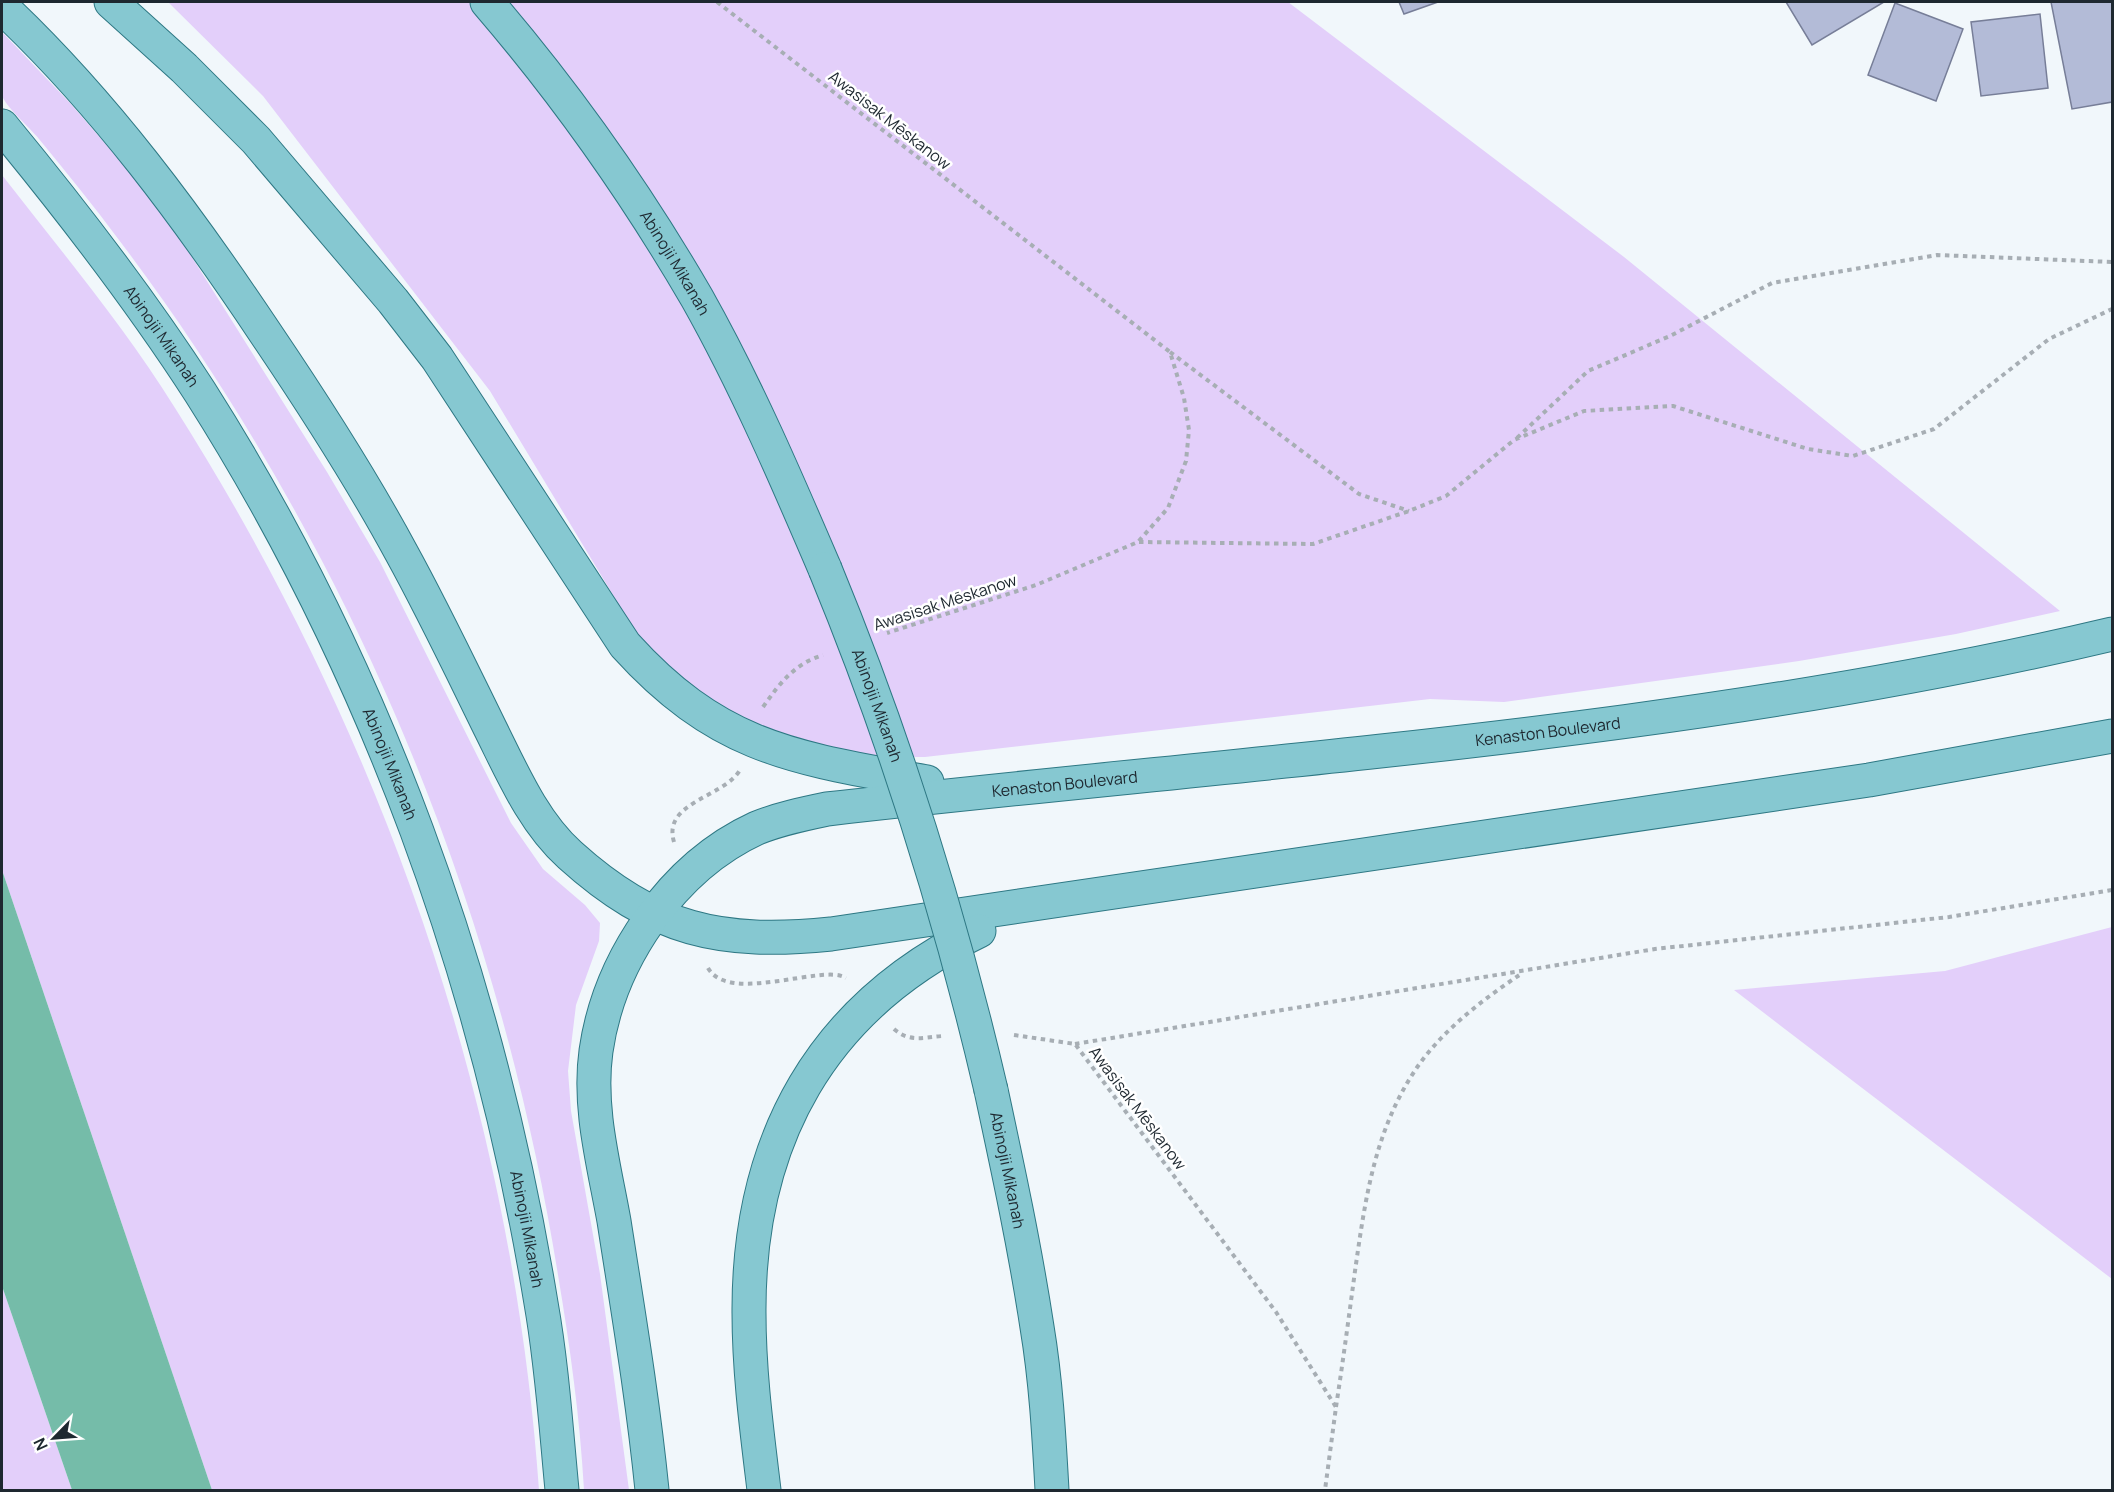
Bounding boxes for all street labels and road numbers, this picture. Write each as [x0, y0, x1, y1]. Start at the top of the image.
street label: Awasisak Mēskanow [824, 65, 956, 175]
street label: Abinojii Mikanah [635, 206, 715, 319]
street label: Abinojii Mikanah [119, 281, 205, 391]
street label: Awasisak Mēskanow [870, 568, 1020, 636]
street label: Abinojii Mikanah [847, 646, 908, 765]
street label: Abinojii Mikanah [358, 704, 423, 823]
street label: Kenaston Boulevard [1474, 711, 1622, 751]
street label: Kenaston Boulevard [991, 765, 1139, 802]
street label: Awasisak Mēskanow [1084, 1042, 1192, 1174]
street label: Abinojii Mikanah [985, 1110, 1031, 1231]
street label: Abinojii Mikanah [505, 1168, 549, 1289]

